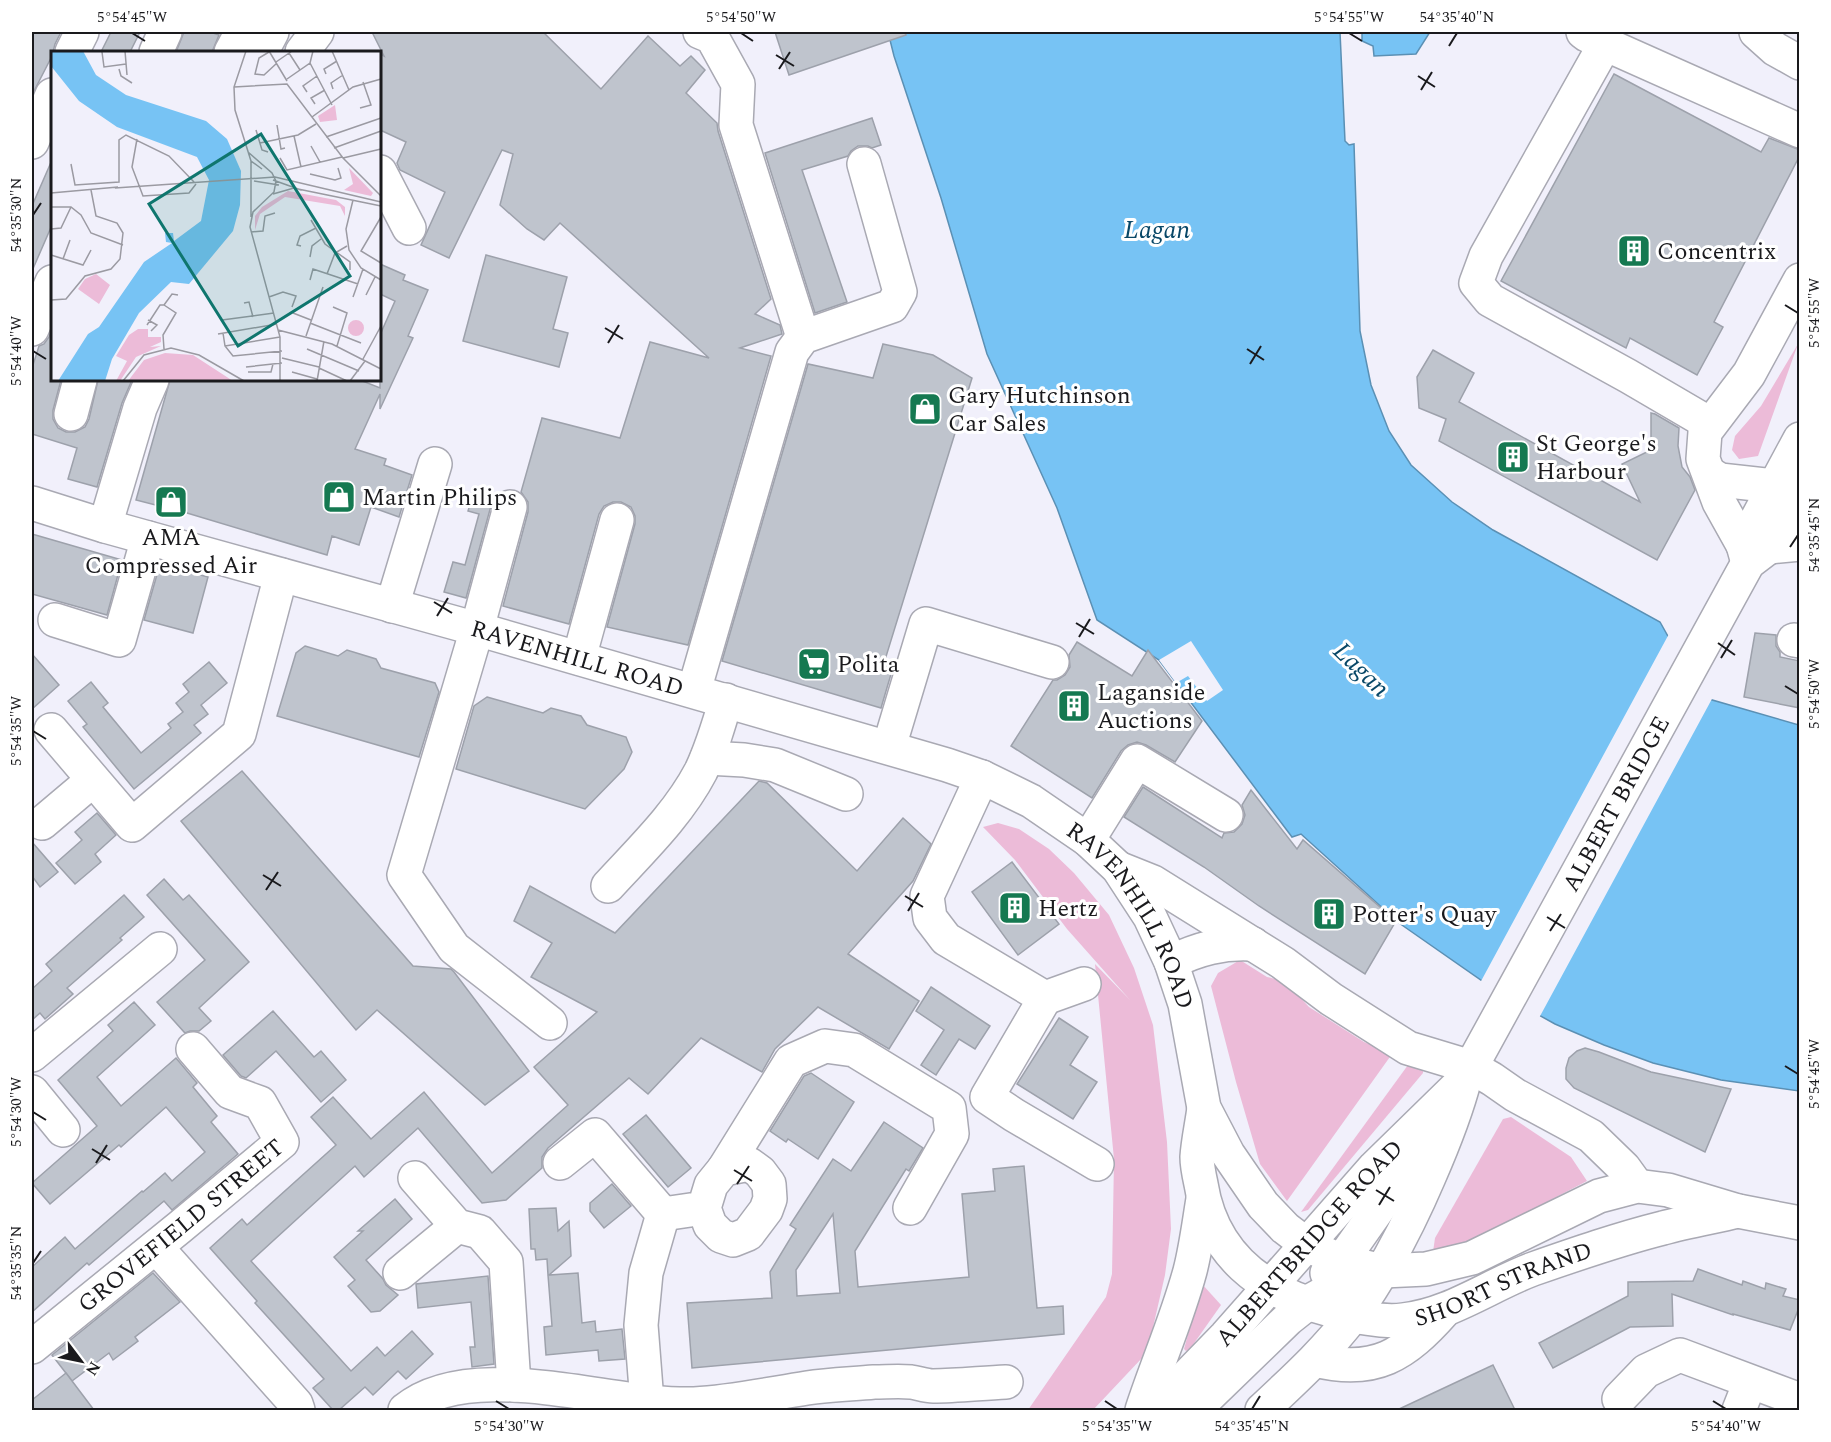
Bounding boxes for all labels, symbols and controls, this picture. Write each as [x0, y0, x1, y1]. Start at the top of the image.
text: 5°54'45"W [97, 6, 167, 29]
text: 5°54'50"W [706, 6, 776, 29]
text: 5°54'55"W [1314, 6, 1384, 29]
text: 54°35'40"N [1420, 6, 1495, 29]
inset map [51, 51, 381, 381]
text: 54°35'30"N [5, 177, 28, 253]
water label: Lagan [1124, 210, 1190, 250]
building icon: Concentrix [1616, 233, 1652, 269]
place label: Concentrix [1657, 234, 1776, 270]
text: 5°54'55"W [1803, 278, 1826, 348]
text: 5°54'40"W [5, 316, 28, 386]
place label: Gary Hutchinson Car Sales [948, 378, 1131, 442]
shop icon: Gary Hutchinson Car Sales [907, 391, 943, 427]
place label: St George's Harbour [1536, 426, 1657, 490]
building icon: St George's Harbour [1495, 439, 1531, 475]
shop icon: Martin Philips [321, 479, 357, 515]
place label: Martin Philips [362, 480, 517, 516]
shop icon: AMA Compressed Air [153, 484, 189, 520]
text: 54°35'45"N [1803, 497, 1826, 573]
place label: AMA Compressed Air [85, 520, 257, 584]
street label: RAVENHILL ROAD [466, 611, 688, 707]
water label: Lagan [1324, 632, 1399, 707]
supermarket icon: Polita [796, 646, 832, 682]
place label: Polita [837, 647, 900, 683]
text: 5°54'50"W [1803, 659, 1826, 729]
place label: Laganside Auctions [1097, 675, 1205, 739]
building icon: Laganside Auctions [1056, 688, 1092, 724]
text: 5°54'35"W [5, 696, 28, 766]
street label: ALBERT BRIDGE [1554, 710, 1680, 899]
street label: RAVENHILL ROAD [1059, 813, 1202, 1014]
building icon: Hertz [997, 890, 1033, 926]
place label: Hertz [1038, 891, 1099, 927]
building icon: Potter's Quay [1311, 896, 1347, 932]
place label: Potter's Quay [1352, 897, 1498, 933]
text: 5°54'45"W [1803, 1039, 1826, 1109]
text: 5°54'30"W [5, 1077, 28, 1147]
street label: GROVEFIELD STREET [70, 1130, 292, 1322]
street label: ALBERTBRIDGE ROAD [1207, 1132, 1412, 1355]
text: 54°35'35"N [5, 1225, 28, 1301]
street label: SHORT STRAND [1411, 1233, 1597, 1337]
north arrow [51, 1331, 111, 1391]
text: N [79, 1357, 107, 1380]
text: 5°54'30"W [474, 1415, 544, 1438]
text: 5°54'35"W [1082, 1415, 1152, 1438]
text: 54°35'45"N [1215, 1415, 1290, 1438]
text: 5°54'40"W [1691, 1415, 1761, 1438]

